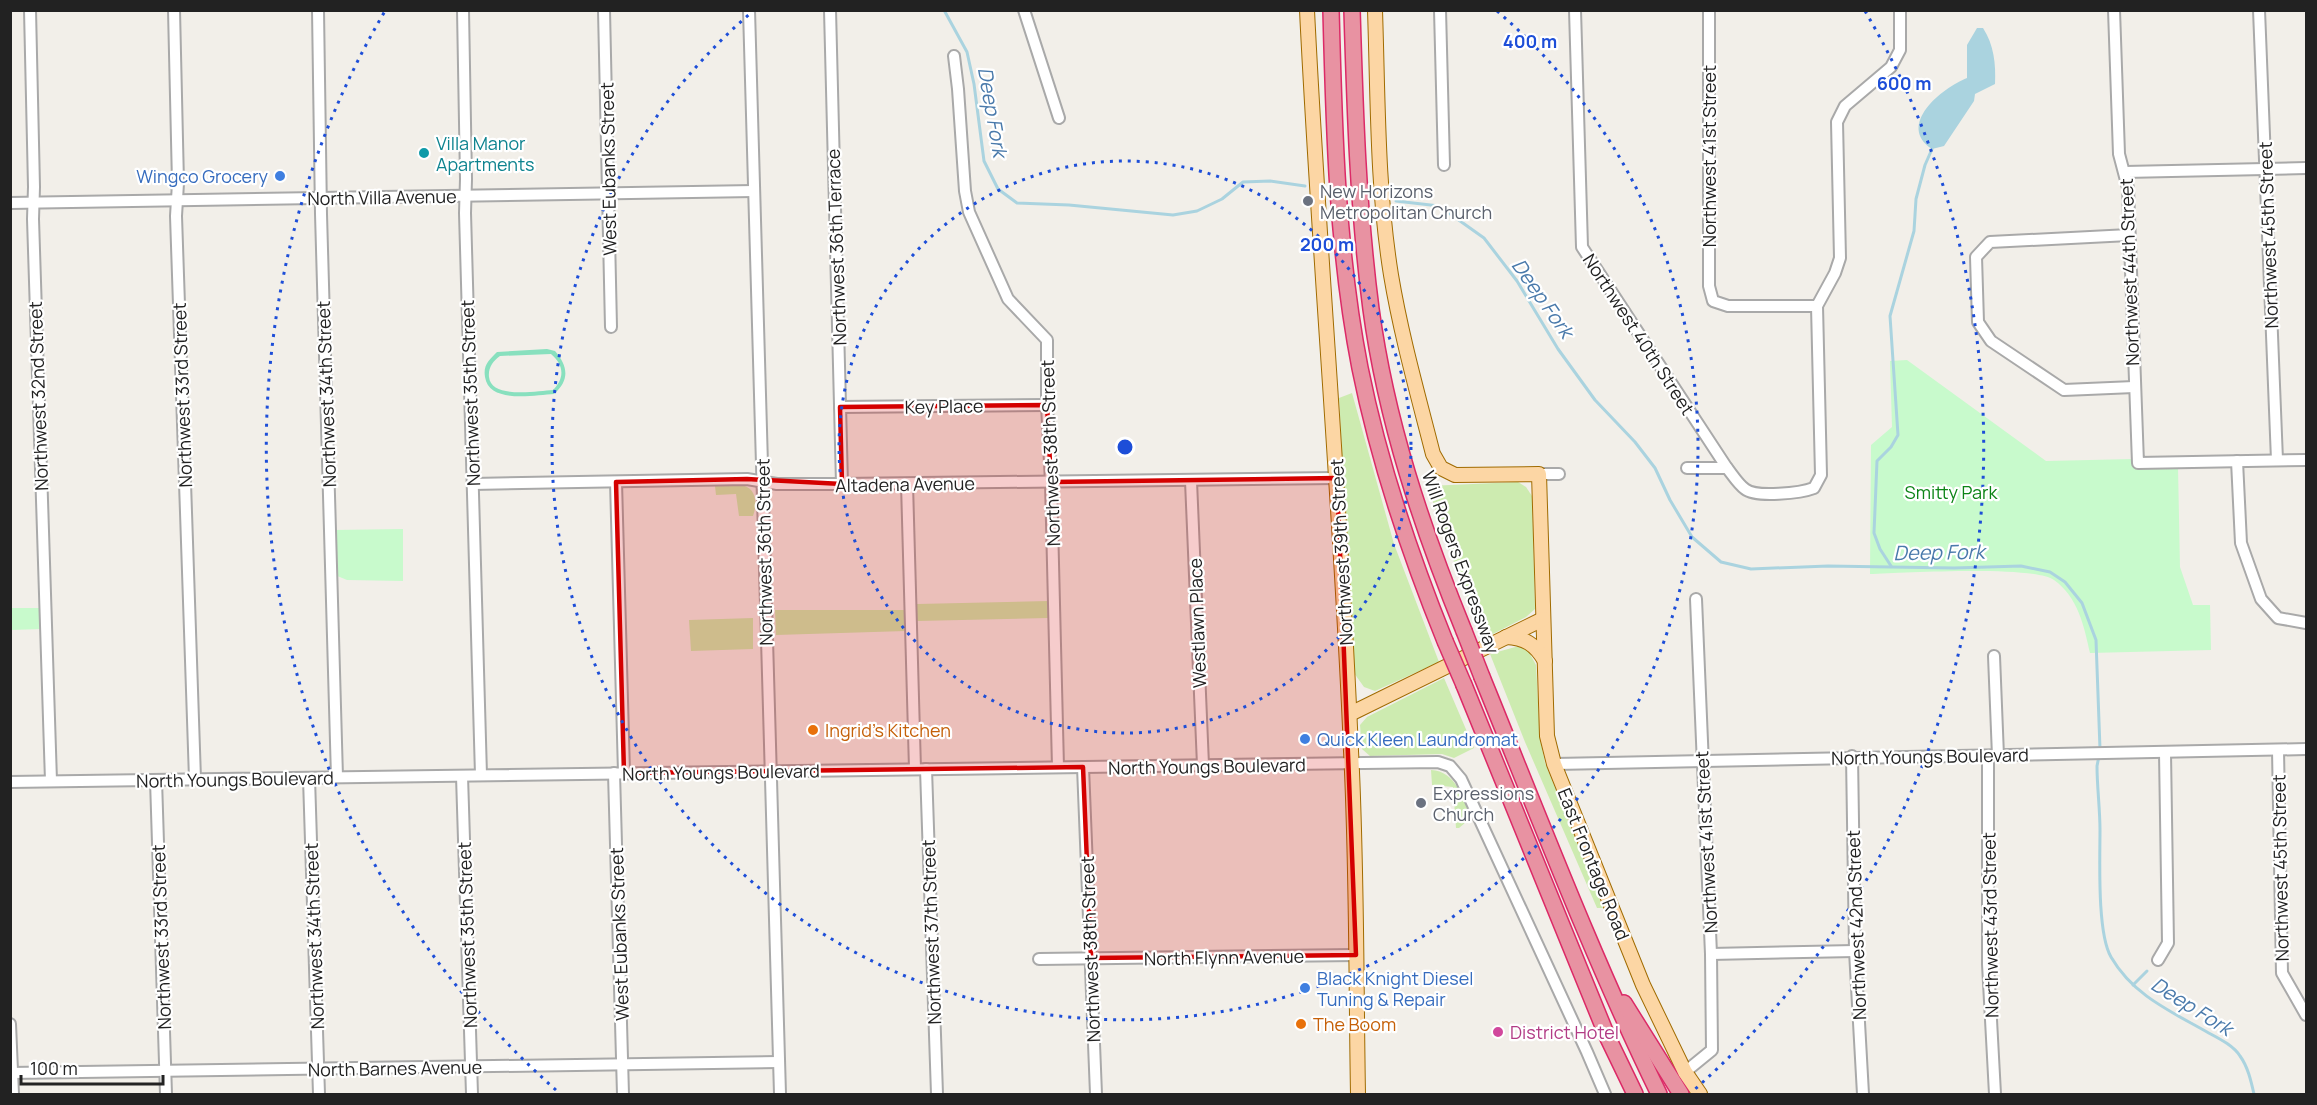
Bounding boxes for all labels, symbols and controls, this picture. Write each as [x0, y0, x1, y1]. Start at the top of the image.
text: 400 m [1503, 29, 1557, 53]
water label: Deep Fork [972, 65, 1015, 162]
street label: Northwest 41st Street [1697, 65, 1721, 247]
text: 600 m [1877, 71, 1931, 95]
street label: West Eubanks Street [594, 82, 622, 256]
place label: Villa Manor Apartments [436, 131, 535, 176]
street label: Northwest 45th Street [2253, 141, 2283, 329]
marker: Villa Manor Apartments [417, 146, 431, 160]
street label: Northwest 36th Terrace [821, 148, 851, 346]
place label: Wingco Grocery [136, 164, 268, 188]
marker: Wingco Grocery [273, 169, 287, 183]
street label: Northwest 44th Street [2114, 178, 2144, 366]
place label: New Horizons Metropolitan Church [1320, 179, 1492, 224]
street label: North Villa Avenue [307, 184, 457, 210]
marker: New Horizons Metropolitan Church [1301, 194, 1315, 208]
text: 200 m [1300, 232, 1354, 256]
street label: Northwest 40th Street [1578, 249, 1700, 419]
water label: Deep Fork [1506, 253, 1582, 346]
street label: Northwest 35th Street [455, 299, 485, 487]
street label: Northwest 34th Street [311, 300, 341, 488]
street label: Northwest 32nd Street [23, 301, 53, 491]
street label: Northwest 33rd Street [167, 302, 197, 488]
street label: Northwest 38th Street [1035, 359, 1065, 547]
street label: Key Place [904, 393, 984, 419]
centre of rings [1115, 437, 1135, 457]
street label: Northwest 36th Street [750, 458, 778, 646]
street label: Northwest 39th Street [1324, 458, 1358, 646]
street label: Will Rogers Expressway [1417, 467, 1505, 657]
street label: Altadena Avenue [835, 471, 975, 497]
park label: Smitty Park [1905, 480, 1999, 504]
water label: Deep Fork [1893, 538, 1988, 566]
street label: Westlawn Place [1183, 558, 1211, 688]
place label: Ingrid's Kitchen [825, 718, 951, 742]
marker: Ingrid's Kitchen [806, 723, 820, 737]
place label: Quick Kleen Laundromat [1317, 727, 1518, 751]
marker: Quick Kleen Laundromat [1298, 732, 1312, 746]
street label: North Youngs Boulevard [1831, 742, 2029, 770]
street label: Northwest 41st Street [1689, 750, 1723, 934]
street label: North Youngs Boulevard [1108, 752, 1306, 780]
street label: North Youngs Boulevard [622, 758, 820, 786]
street label: North Youngs Boulevard [136, 765, 334, 793]
street label: Northwest 45th Street [2266, 774, 2294, 962]
place label: Expressions Church [1433, 781, 1534, 826]
street label: East Frontage Road [1553, 784, 1635, 944]
marker: Expressions Church [1414, 796, 1428, 810]
street label: Northwest 42nd Street [1841, 830, 1871, 1020]
street label: Northwest 43rd Street [1976, 832, 2004, 1018]
street label: Northwest 37th Street [916, 839, 946, 1025]
street label: Northwest 35th Street [452, 841, 482, 1029]
street label: Northwest 34th Street [299, 842, 329, 1030]
street label: Northwest 33rd Street [146, 844, 176, 1030]
street label: West Eubanks Street [604, 847, 634, 1021]
street label: Northwest 38th Street [1075, 855, 1105, 1043]
street label: North Flynn Avenue [1144, 944, 1304, 970]
place label: Black Knight Diesel Tuning & Repair [1317, 966, 1473, 1011]
water label: Deep Fork [2146, 970, 2240, 1043]
marker: Black Knight Diesel Tuning & Repair [1298, 981, 1312, 995]
place label: The Boom [1313, 1012, 1396, 1036]
marker: The Boom [1294, 1017, 1308, 1031]
place label: District Hotel [1510, 1020, 1619, 1044]
marker: District Hotel [1491, 1025, 1505, 1039]
scale bar [21, 1048, 164, 1086]
street label: North Barnes Avenue [308, 1054, 482, 1082]
text: 100 m [30, 1056, 78, 1080]

